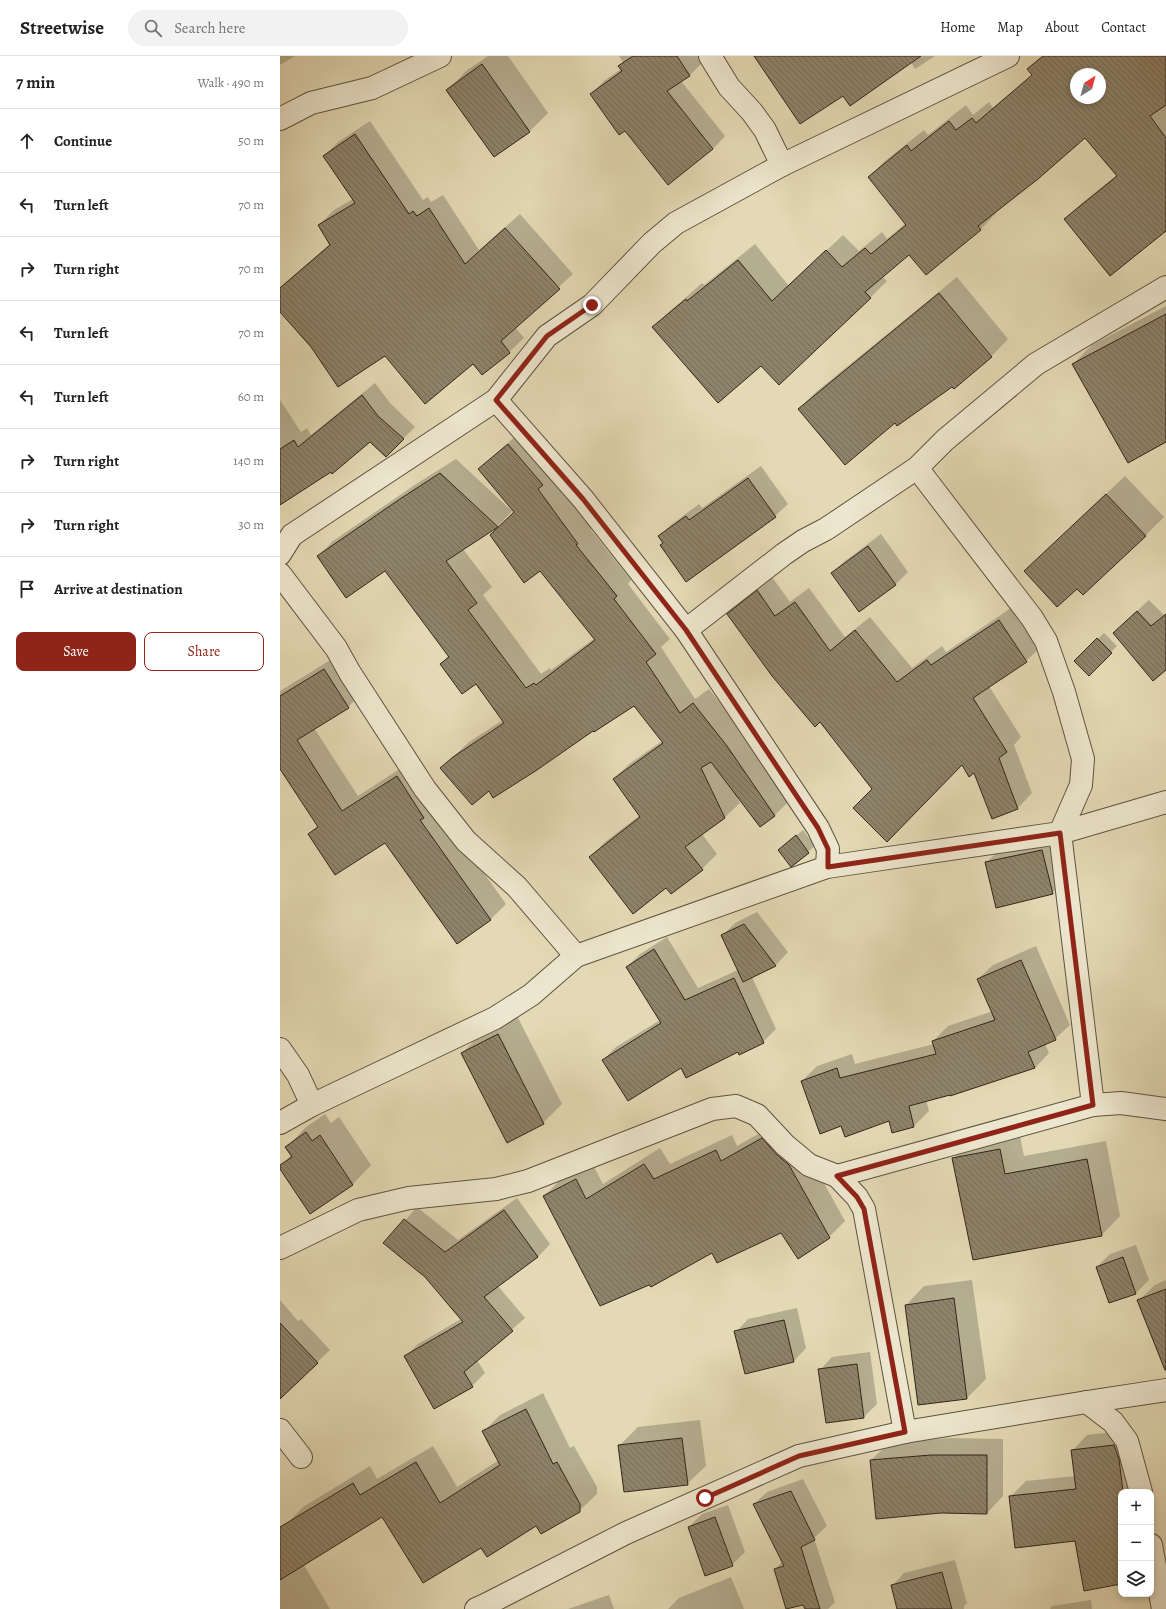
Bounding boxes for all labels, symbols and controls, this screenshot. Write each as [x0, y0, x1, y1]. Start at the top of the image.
search box [128, 10, 408, 46]
text: Streetwise [20, 15, 104, 41]
icon: search [142, 17, 164, 39]
text: Search here [174, 18, 245, 38]
text: Home [940, 18, 975, 37]
text: Map [997, 18, 1023, 37]
text: About [1045, 18, 1079, 37]
text: Contact [1101, 18, 1146, 37]
north arrow [1070, 68, 1106, 104]
text: 7 min [16, 71, 55, 94]
text: Walk · 490 m [197, 74, 264, 91]
icon: ahead [16, 130, 38, 152]
text: Continue [54, 131, 112, 151]
text: 50 m [238, 132, 264, 149]
icon: left [16, 194, 38, 216]
text: Turn left [54, 195, 109, 215]
text: 70 m [238, 196, 264, 213]
icon: right [16, 258, 38, 280]
text: Turn right [54, 259, 119, 279]
text: 70 m [238, 260, 264, 277]
route end [583, 296, 601, 314]
icon: left [16, 322, 38, 344]
text: Turn left [54, 323, 109, 343]
text: 70 m [238, 324, 264, 341]
icon: left [16, 386, 38, 408]
text: Turn left [54, 387, 109, 407]
text: 60 m [238, 388, 264, 405]
icon: right [16, 450, 38, 472]
text: Turn right [54, 451, 119, 471]
text: 140 m [233, 452, 264, 469]
icon: right [16, 514, 38, 536]
text: Turn right [54, 515, 119, 535]
text: 30 m [238, 516, 264, 533]
icon: arrive [16, 578, 38, 600]
text: Arrive at destination [54, 579, 183, 599]
button: Save [16, 632, 136, 671]
button: Share [144, 632, 264, 671]
route start [696, 1489, 714, 1507]
map controls [1118, 1489, 1154, 1597]
button: + [1118, 1489, 1154, 1525]
button: − [1118, 1525, 1154, 1561]
button: layers [1118, 1561, 1154, 1597]

